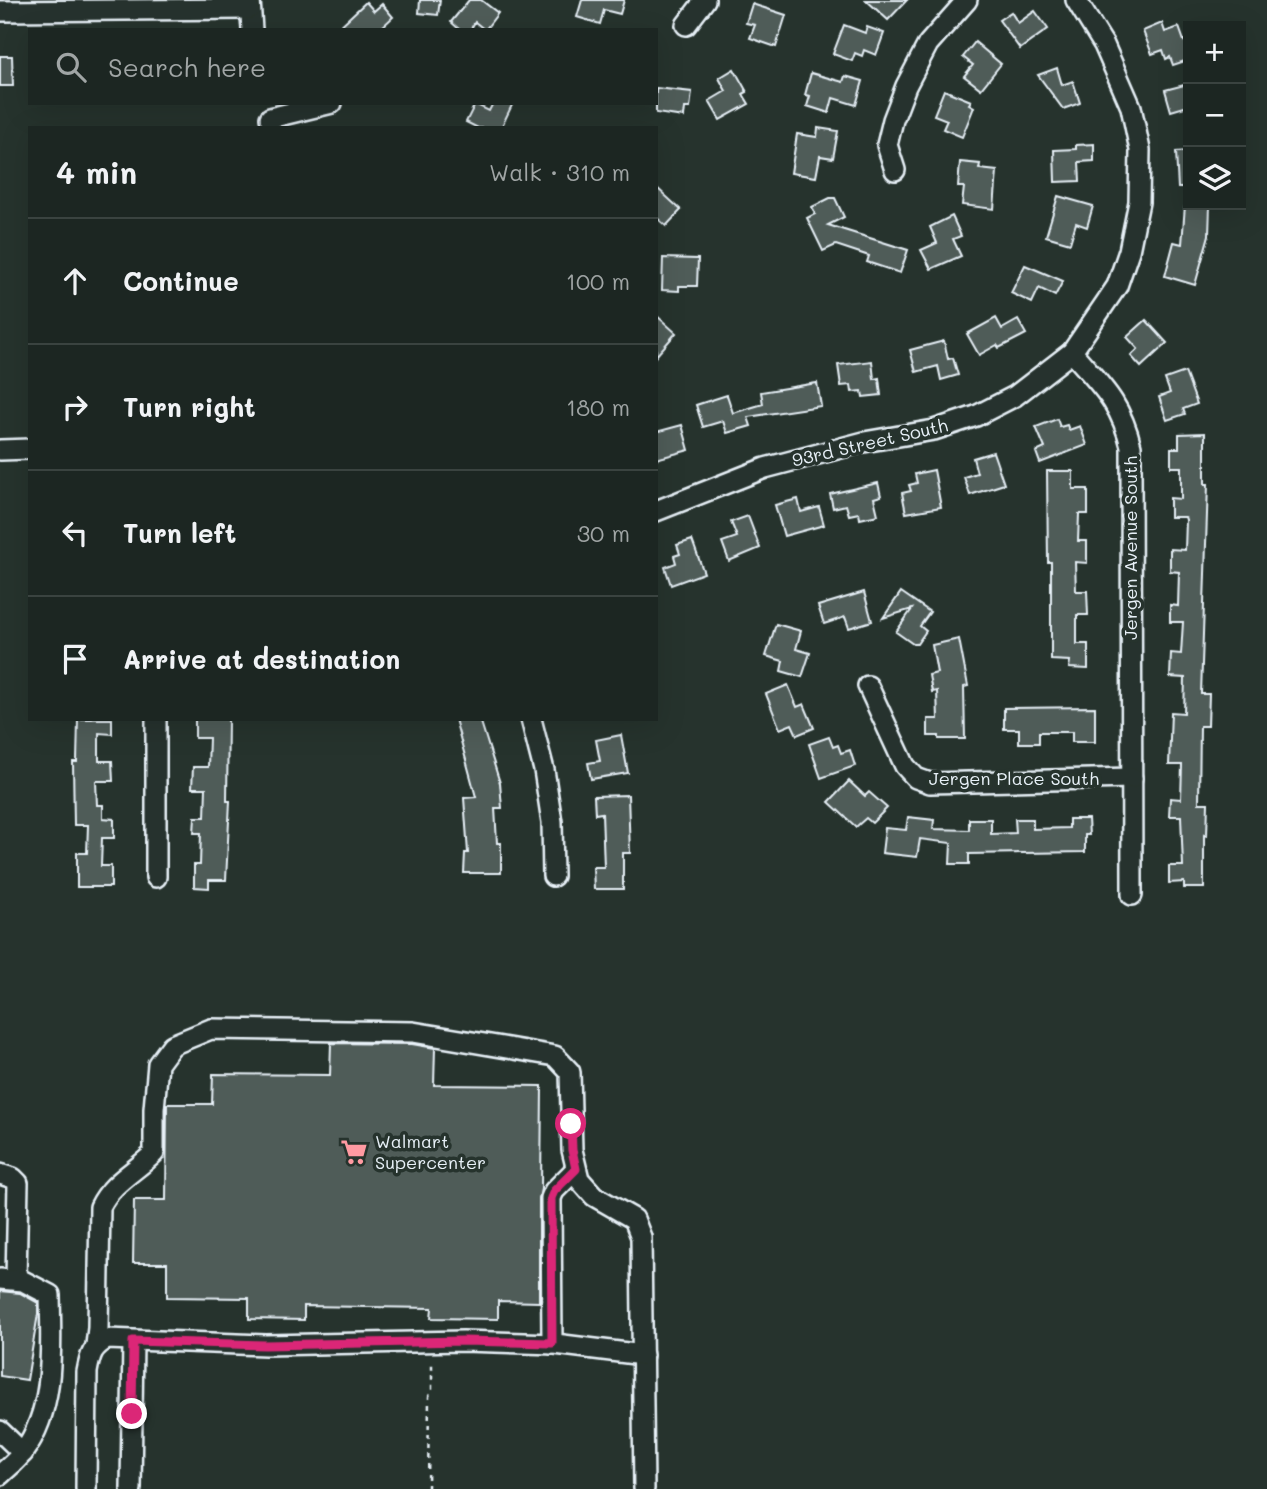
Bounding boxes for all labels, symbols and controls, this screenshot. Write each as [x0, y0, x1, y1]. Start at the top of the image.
map controls [1183, 21, 1246, 210]
button: + [1183, 21, 1246, 84]
search box [28, 28, 658, 105]
icon: search [52, 48, 90, 86]
text: Search here [108, 50, 266, 84]
button: − [1183, 84, 1246, 147]
button: layers [1183, 147, 1246, 210]
text: 4 min [56, 152, 137, 192]
text: Walk · 310 m [489, 157, 630, 187]
icon: ahead [56, 262, 94, 300]
text: Continue [123, 264, 239, 298]
text: 100 m [566, 266, 630, 296]
icon: right [56, 388, 94, 426]
text: Turn right [123, 390, 256, 424]
text: 180 m [566, 392, 630, 422]
street label: 93rd Street South [790, 412, 950, 472]
street label: Jergen Avenue South [1118, 456, 1142, 640]
icon: left [56, 514, 94, 552]
text: Turn left [123, 516, 236, 550]
text: 30 m [577, 518, 630, 548]
icon: arrive [56, 640, 94, 678]
text: Arrive at destination [123, 642, 400, 676]
street label: Jergen Place South [929, 766, 1099, 790]
route start [555, 1108, 586, 1139]
place label: Walmart Supercenter [375, 1129, 486, 1174]
supermarket icon: Walmart Supercenter [339, 1137, 369, 1167]
route end [116, 1398, 147, 1429]

